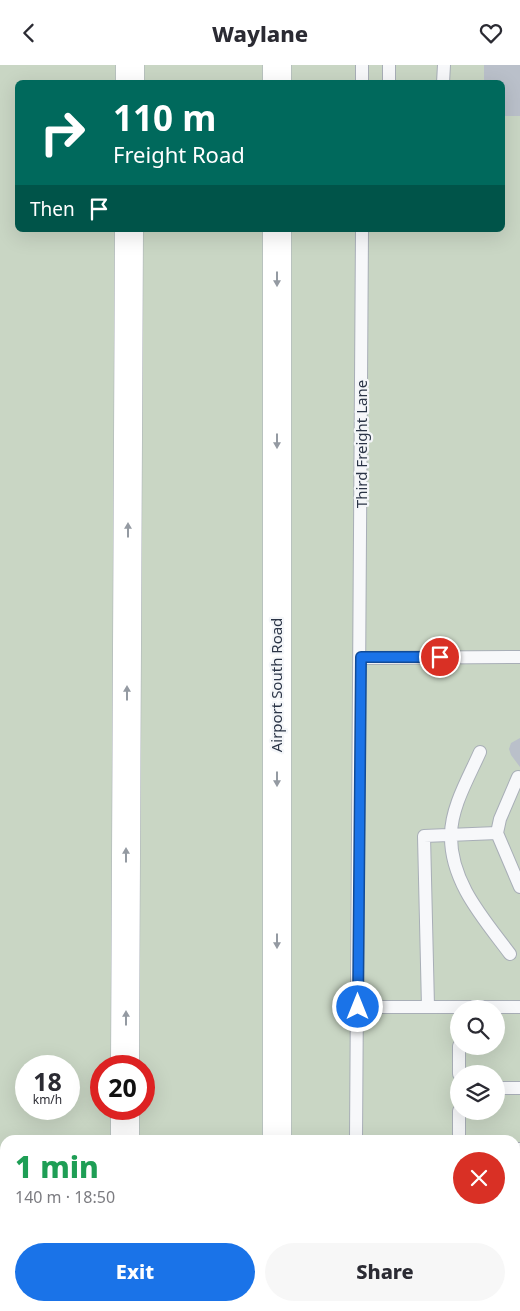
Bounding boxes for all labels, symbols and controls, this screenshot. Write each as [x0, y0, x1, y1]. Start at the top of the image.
text: Waylane [212, 18, 308, 48]
icon: back [15, 19, 43, 47]
icon: heart [477, 19, 505, 47]
text: 110 m [113, 94, 216, 141]
icon: right [30, 100, 95, 165]
text: Freight Road [113, 139, 245, 169]
icon: arrive [85, 195, 113, 223]
text: Then [30, 196, 75, 222]
one-way arrow [273, 271, 281, 287]
street label: Third Freight Lane [351, 380, 371, 508]
one-way arrow [273, 433, 281, 449]
one-way arrow [124, 522, 132, 538]
street label: Airport South Road [266, 618, 286, 752]
pin [419, 636, 461, 678]
icon: arrive [426, 643, 454, 671]
one-way arrow [123, 684, 131, 700]
one-way arrow [273, 771, 281, 787]
one-way arrow [122, 847, 130, 863]
one-way arrow [273, 933, 281, 949]
position arrow [331, 980, 383, 1032]
map controls [450, 1000, 505, 1120]
button: search [450, 1000, 505, 1055]
one-way arrow [122, 1009, 130, 1025]
speed limit sign: 20 [90, 1055, 155, 1120]
text: 18 [33, 1064, 62, 1098]
button: layers [450, 1065, 505, 1120]
text: km/h [33, 1091, 62, 1108]
text: 1 min [15, 1146, 99, 1187]
button: close [453, 1152, 505, 1204]
text: 140 m · 18:50 [15, 1186, 115, 1208]
button: Exit [15, 1243, 255, 1301]
button: Share [265, 1243, 505, 1301]

